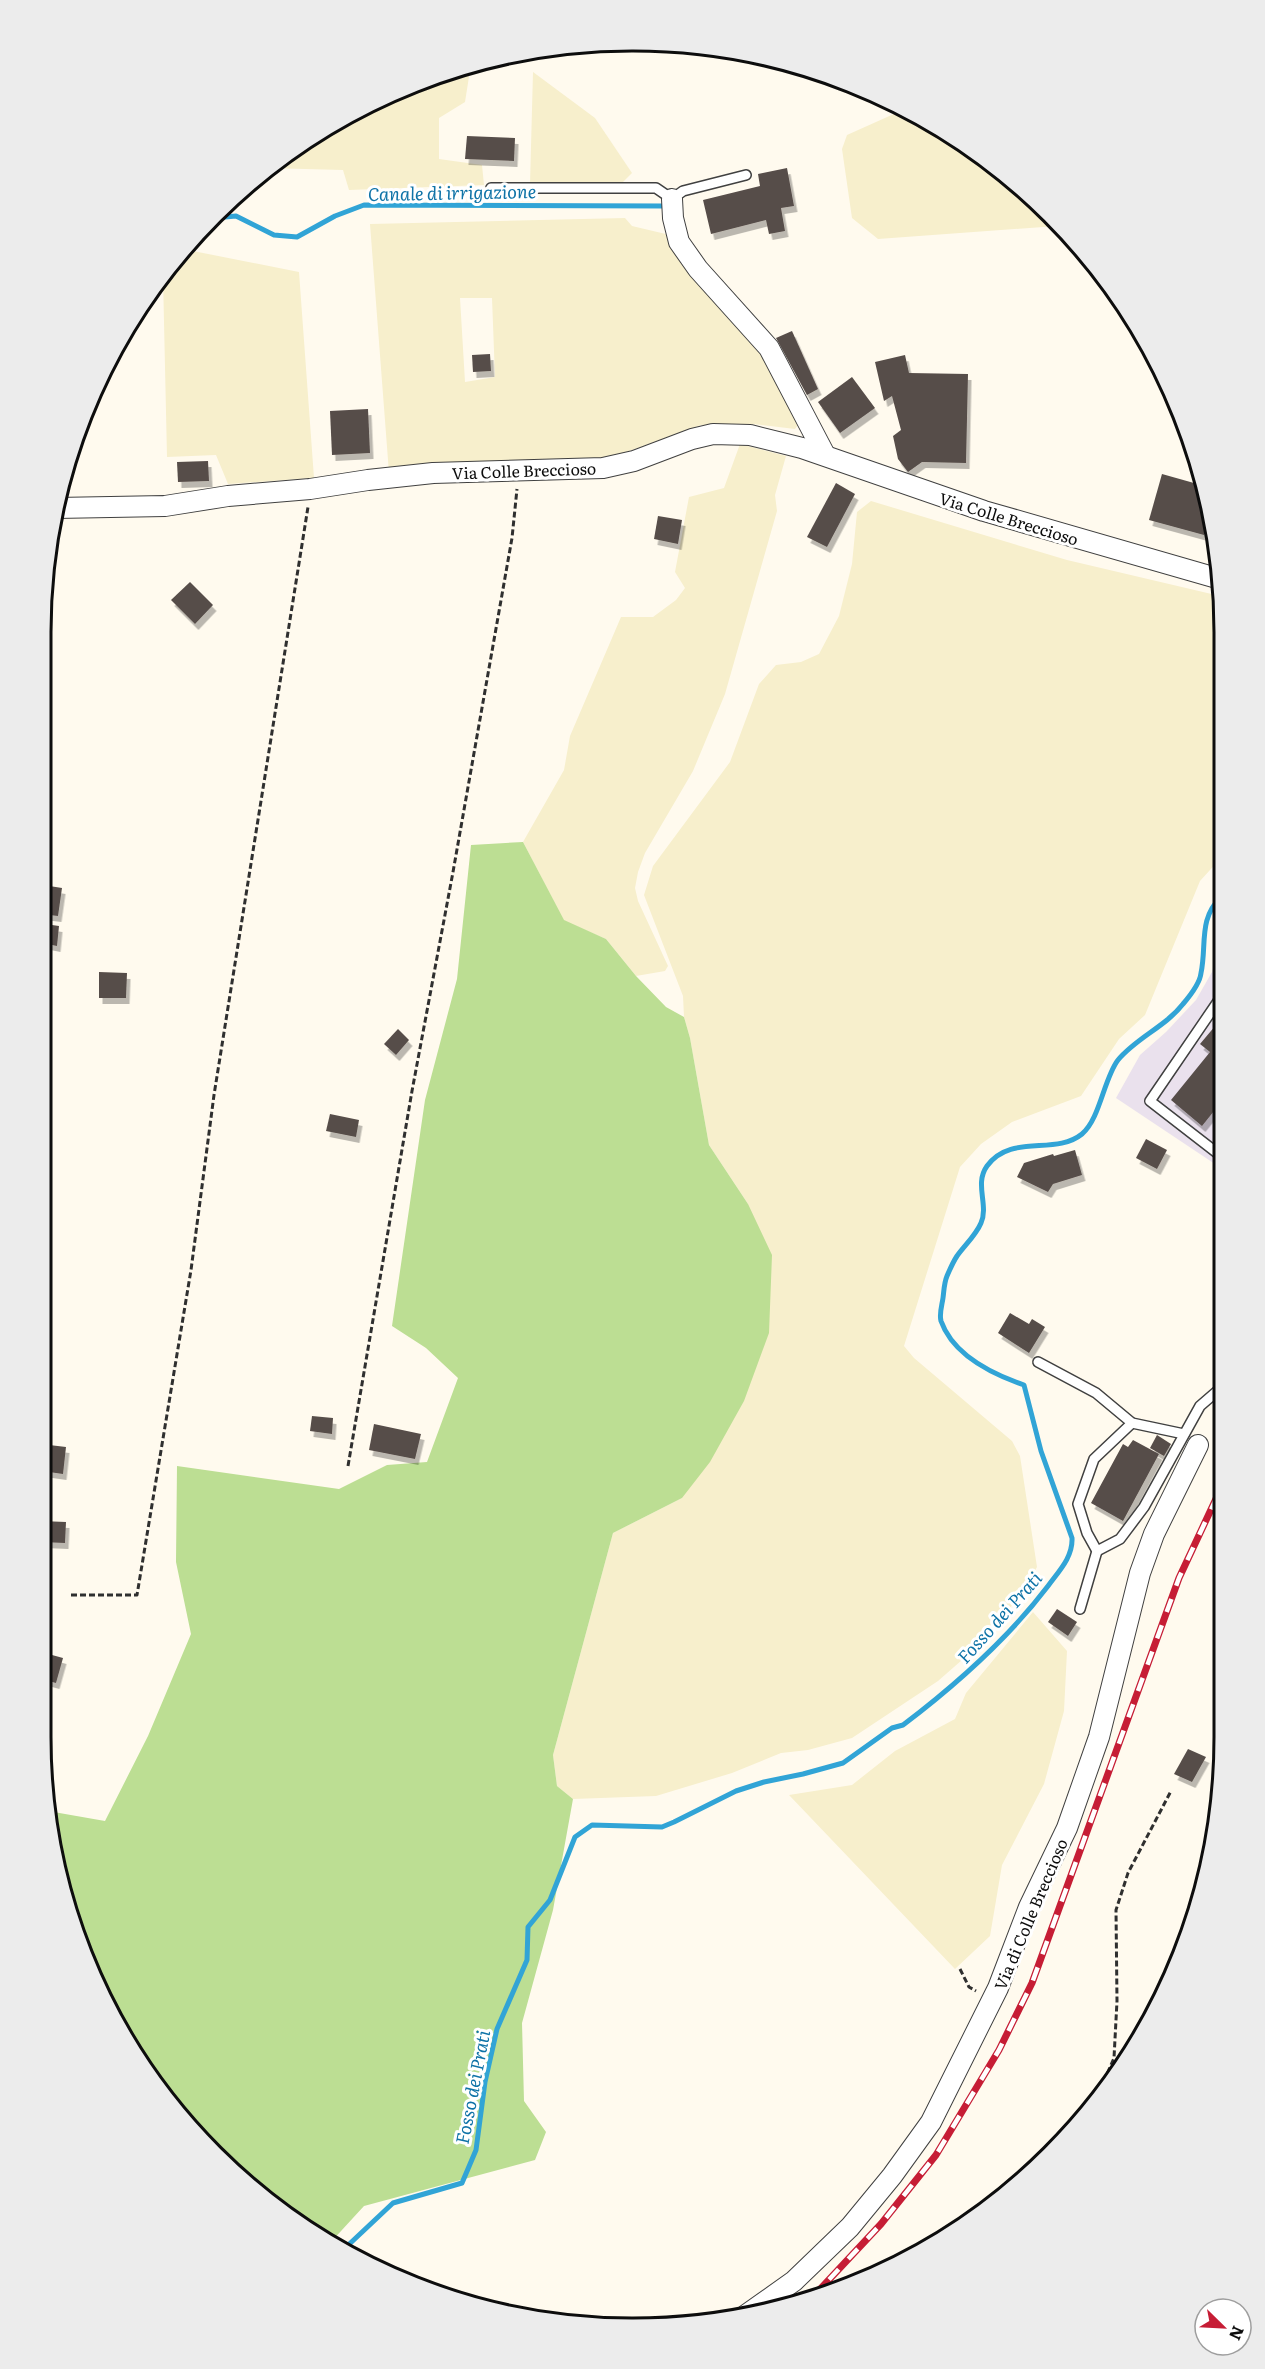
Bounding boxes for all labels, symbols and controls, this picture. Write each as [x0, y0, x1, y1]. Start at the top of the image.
water label: Canale di irrigazione [368, 177, 536, 207]
street label: Via Colle Breccioso [451, 455, 597, 485]
street label: Via Colle Breccioso [936, 485, 1082, 551]
water label: Fosso dei Prati [950, 1565, 1048, 1669]
street label: Via di Colle Breccioso [987, 1834, 1073, 1994]
water label: Fosso dei Prati [448, 2027, 496, 2146]
north arrow [1193, 2297, 1253, 2357]
text: N [1224, 2322, 1251, 2345]

